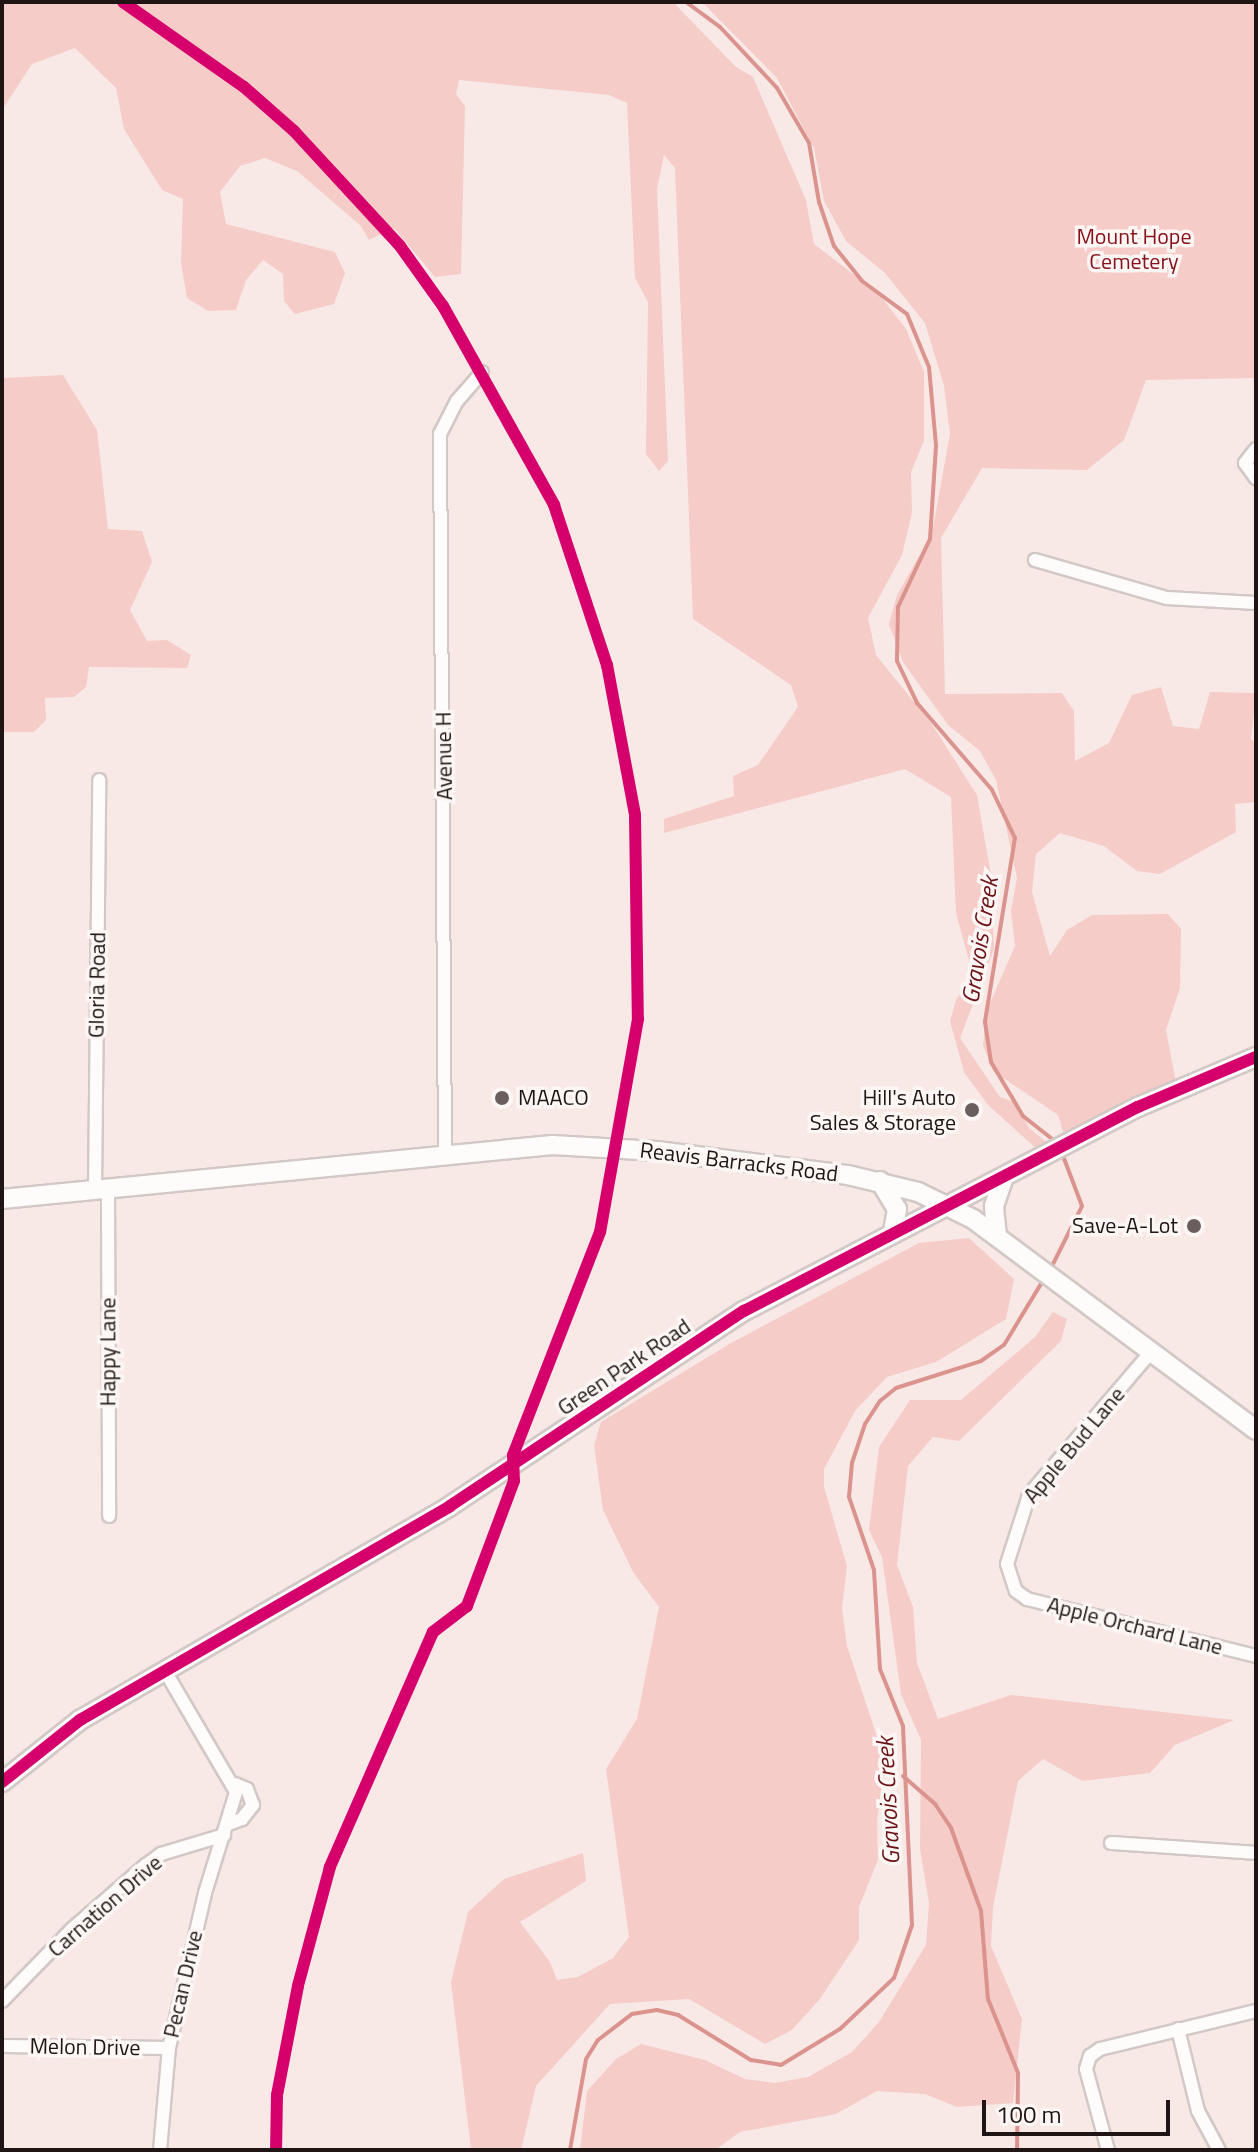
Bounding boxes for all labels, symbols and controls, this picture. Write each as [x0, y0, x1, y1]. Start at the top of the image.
park label: Mount Hope Cemetery [1076, 223, 1192, 274]
street label: Avenue H [430, 712, 458, 800]
water label: Gravois Creek [956, 874, 1004, 1006]
street label: Gloria Road [83, 932, 111, 1038]
place label: Hill's Auto Sales & Storage [810, 1084, 956, 1136]
place label: MAACO [518, 1085, 589, 1111]
marker: MAACO [493, 1089, 511, 1107]
marker: Hill's Auto Sales & Storage [963, 1101, 981, 1119]
street label: Reavis Barracks Road [638, 1137, 840, 1187]
place label: Save-A-Lot [1072, 1213, 1178, 1239]
marker: Save-A-Lot [1185, 1217, 1203, 1235]
street label: Happy Lane [95, 1298, 121, 1406]
street label: Green Park Road [553, 1313, 695, 1421]
street label: Apple Bud Lane [1018, 1382, 1130, 1508]
street label: Apple Orchard Lane [1044, 1591, 1226, 1661]
water label: Gravois Creek [870, 1736, 906, 1866]
street label: Carnation Drive [43, 1849, 167, 1963]
street label: Pecan Drive [158, 1928, 208, 2040]
street label: Melon Drive [29, 2033, 141, 2061]
scale bar [986, 2084, 1174, 2134]
text: 100 m [996, 2096, 1062, 2132]

